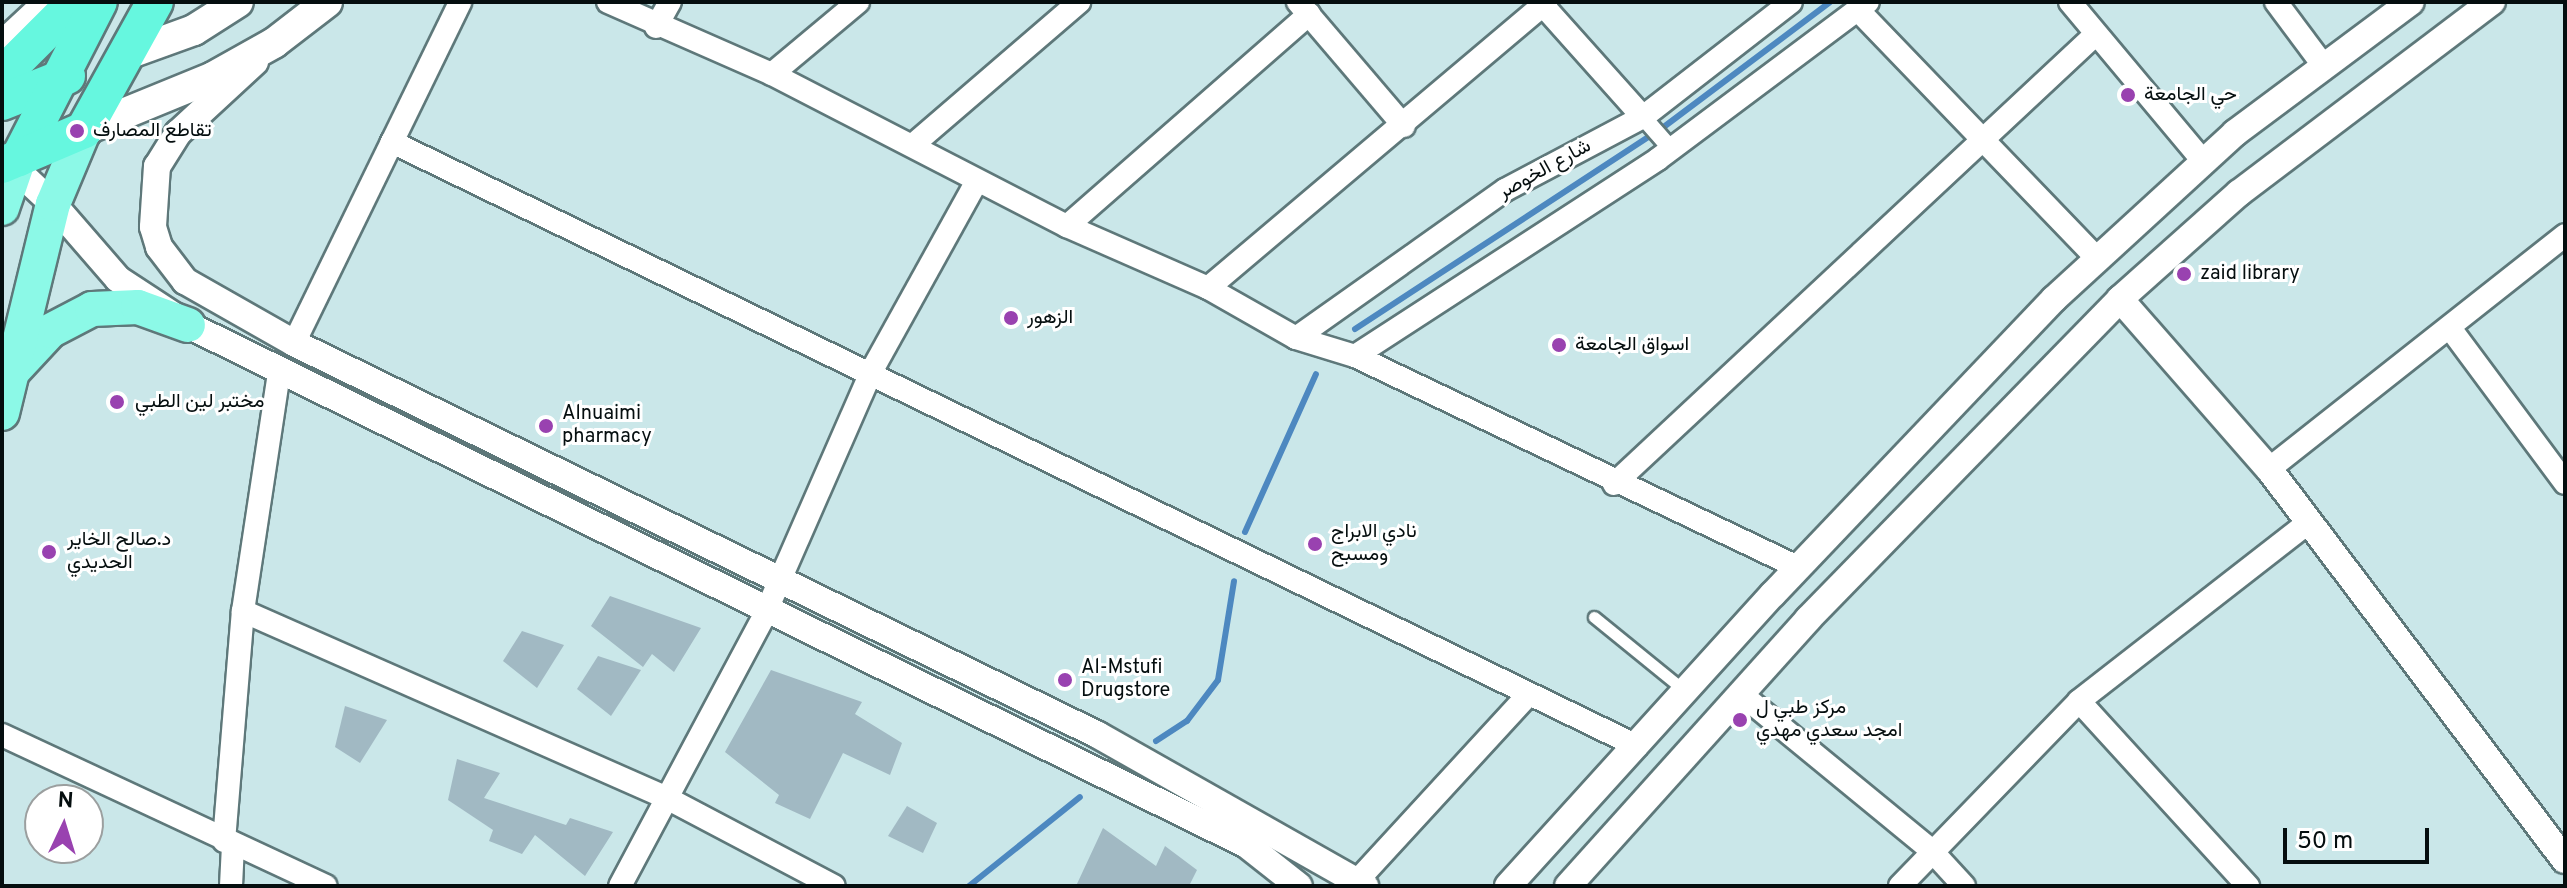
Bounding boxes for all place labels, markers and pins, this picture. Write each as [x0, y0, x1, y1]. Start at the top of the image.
place label: حي الجامعة [2144, 83, 2237, 107]
marker: حي الجامعة [2119, 86, 2137, 104]
place label: تقاطع المصارف [93, 119, 212, 143]
marker: تقاطع المصارف [68, 122, 86, 140]
place label: zaid library [2200, 262, 2300, 286]
marker: zaid library [2175, 265, 2193, 283]
place label: الزهور [1027, 306, 1073, 330]
marker: الزهور [1002, 309, 1020, 327]
place label: اسواق الجامعة [1575, 333, 1689, 357]
marker: اسواق الجامعة [1550, 336, 1568, 354]
place label: مختبر لين الطبي [135, 390, 264, 414]
marker: مختبر لين الطبي [106, 391, 128, 413]
place label: Alnuaimi pharmacy [562, 402, 652, 449]
marker: Alnuaimi pharmacy [537, 417, 555, 435]
place label: نادي الابراج ومسبح [1331, 520, 1417, 567]
place label: د.صالح الخاير الحديدي [67, 528, 171, 575]
marker: نادي الابراج ومسبح [1306, 535, 1324, 553]
marker: د.صالح الخاير الحديدي [38, 541, 60, 563]
place label: Al-Mstufi Drugstore [1081, 656, 1170, 703]
marker: Al-Mstufi Drugstore [1056, 671, 1074, 689]
place label: مركز طبي ل امجد سعدي مهدي [1756, 696, 1902, 743]
marker: مركز طبي ل امجد سعدي مهدي [1731, 711, 1749, 729]

